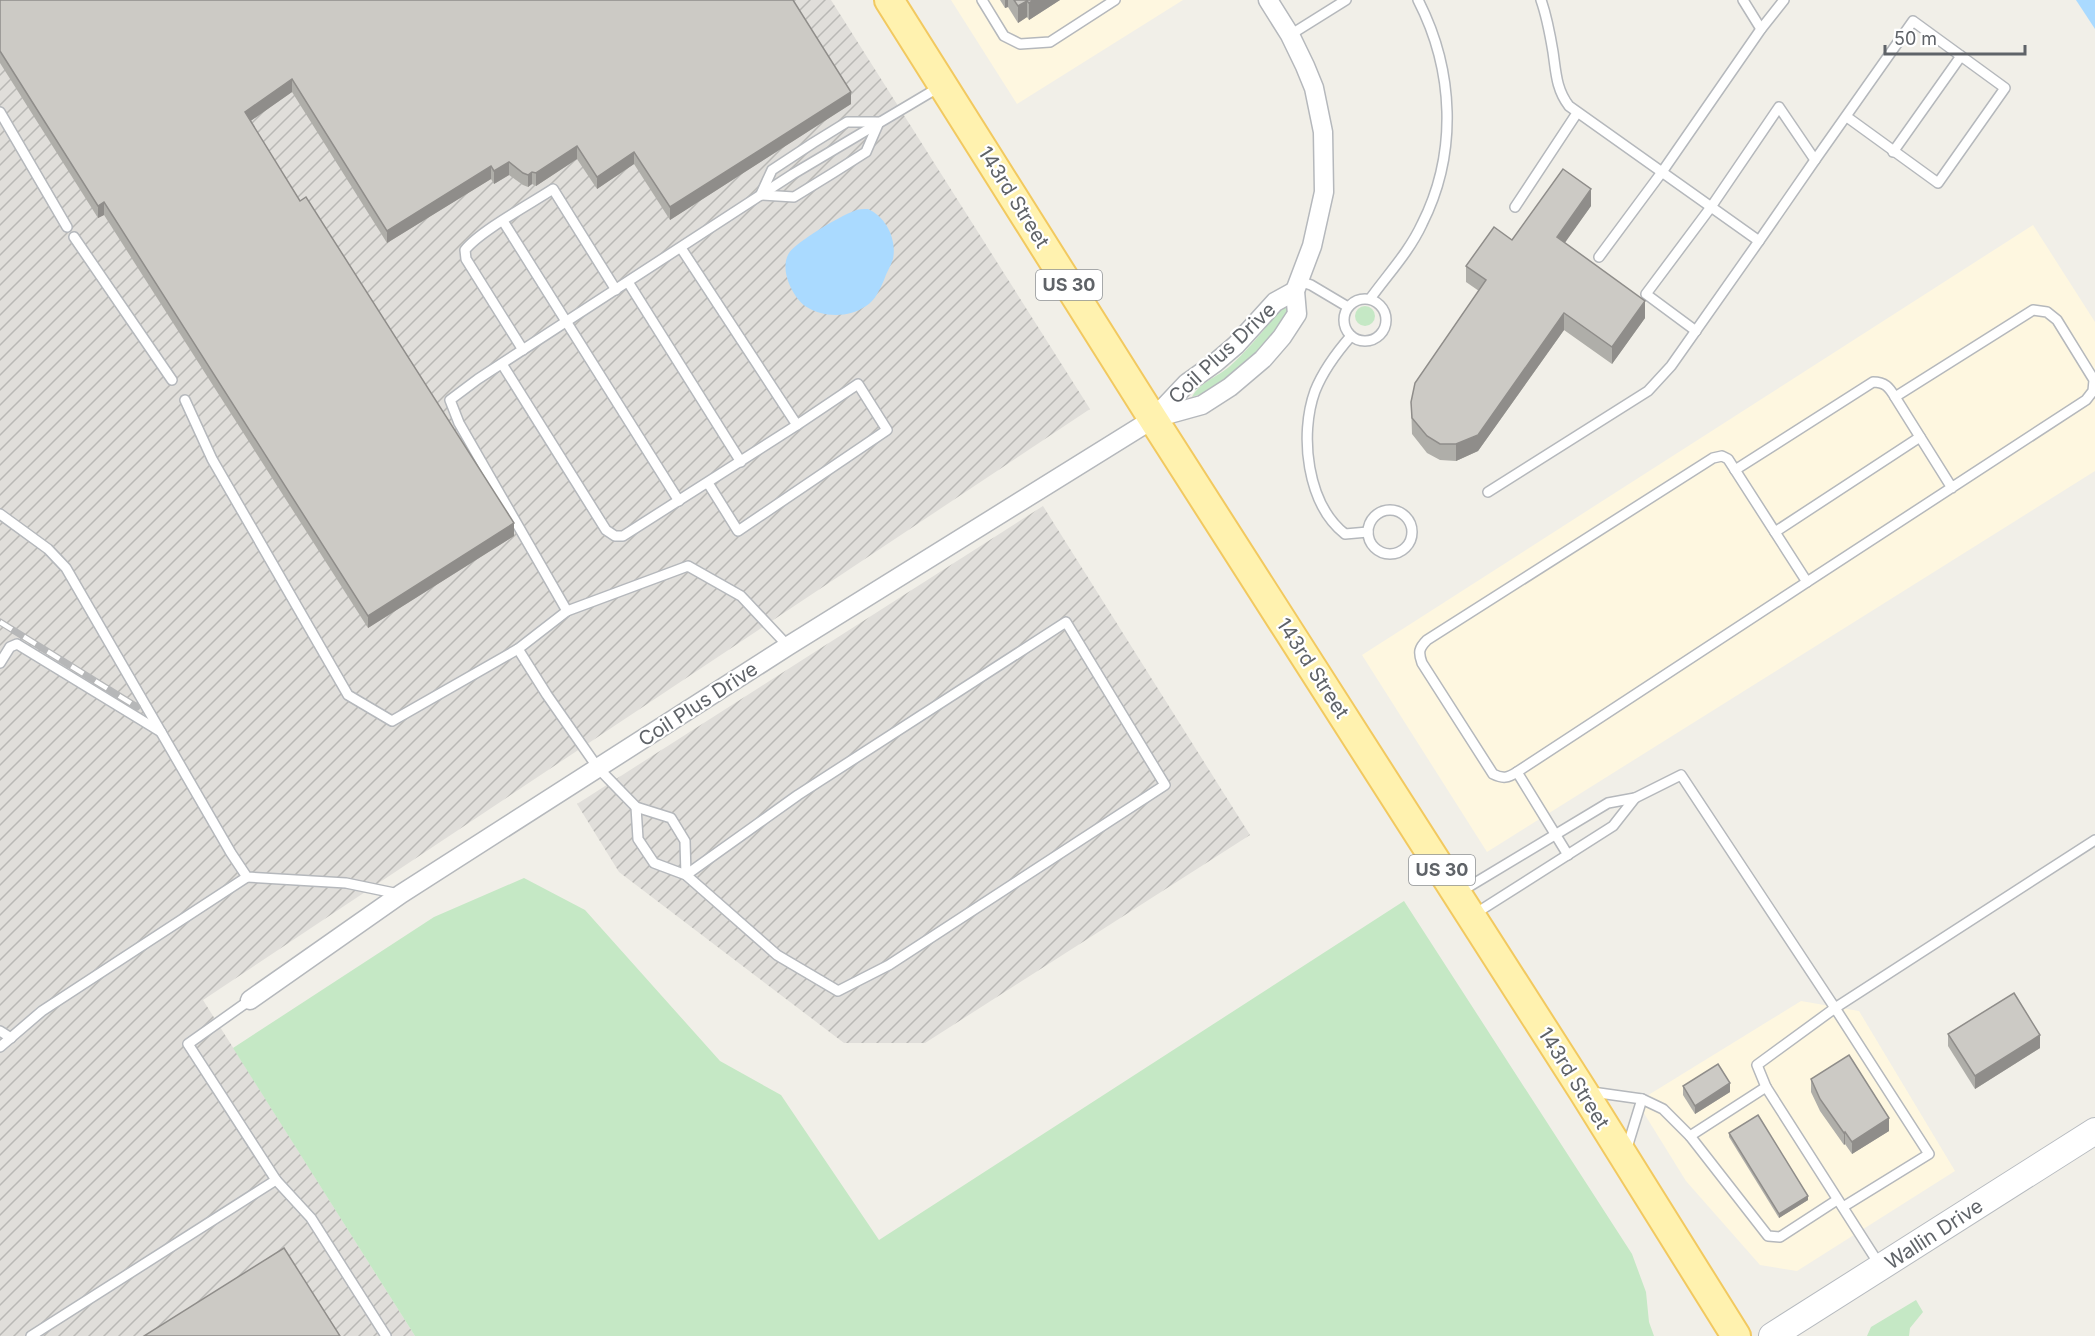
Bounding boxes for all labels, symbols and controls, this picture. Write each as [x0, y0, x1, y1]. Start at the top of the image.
scale bar [1885, 18, 2024, 56]
text: 50 m [1894, 28, 1937, 49]
street label: 143rd Street [973, 142, 1055, 252]
road number: US 30 [1036, 270, 1102, 300]
street label: Coil Plus Drive [1164, 297, 1280, 409]
street label: 143rd Street [1272, 613, 1355, 723]
street label: Coil Plus Drive [634, 657, 762, 751]
road number: US 30 [1409, 855, 1475, 885]
street label: 143rd Street [1533, 1023, 1615, 1133]
street label: Wallin Drive [1881, 1194, 1987, 1274]

